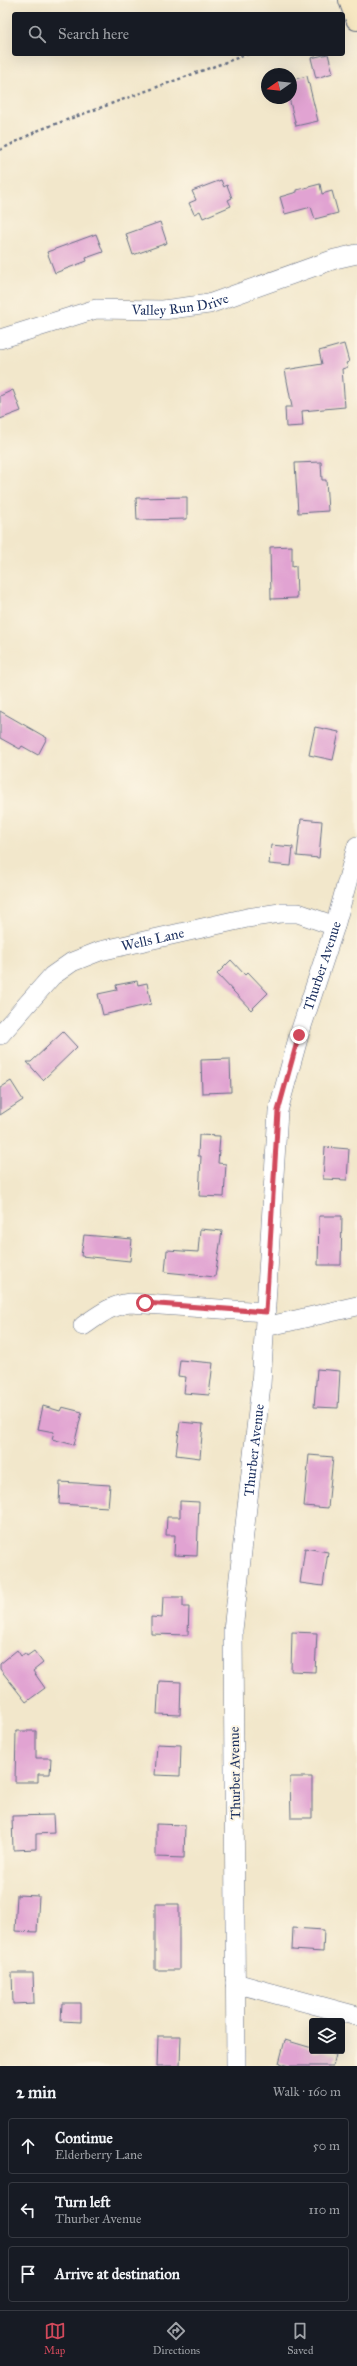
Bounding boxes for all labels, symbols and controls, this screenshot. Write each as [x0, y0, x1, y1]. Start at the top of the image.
search box [12, 12, 345, 56]
icon: search [26, 23, 48, 45]
text: Search here [58, 25, 129, 43]
north arrow [261, 68, 297, 104]
street label: Valley Run Drive [130, 289, 231, 319]
street label: Thurber Avenue [299, 919, 344, 1012]
street label: Wells Lane [119, 924, 186, 955]
route end [290, 1026, 308, 1044]
route start [136, 1294, 154, 1312]
street label: Thurber Avenue [240, 1403, 267, 1497]
street label: Thurber Avenue [226, 1726, 244, 1820]
map controls [309, 2018, 345, 2054]
button: layers [309, 2018, 345, 2054]
text: 2 min [16, 2082, 56, 2103]
text: Walk · 160 m [273, 2084, 341, 2100]
text: Continue [55, 2129, 113, 2147]
icon: ahead [17, 2135, 39, 2157]
text: 50 m [313, 2138, 340, 2154]
text: Elderberry Lane [55, 2147, 143, 2163]
text: Turn left [55, 2193, 111, 2211]
icon: left [17, 2199, 39, 2221]
text: 110 m [308, 2202, 340, 2218]
text: Thurber Avenue [55, 2211, 141, 2227]
icon: arrive [17, 2263, 39, 2285]
text: Arrive at destination [55, 2265, 180, 2283]
tab: Map [44, 2320, 66, 2357]
tab: Directions [153, 2320, 200, 2357]
tab: Saved [287, 2320, 313, 2357]

